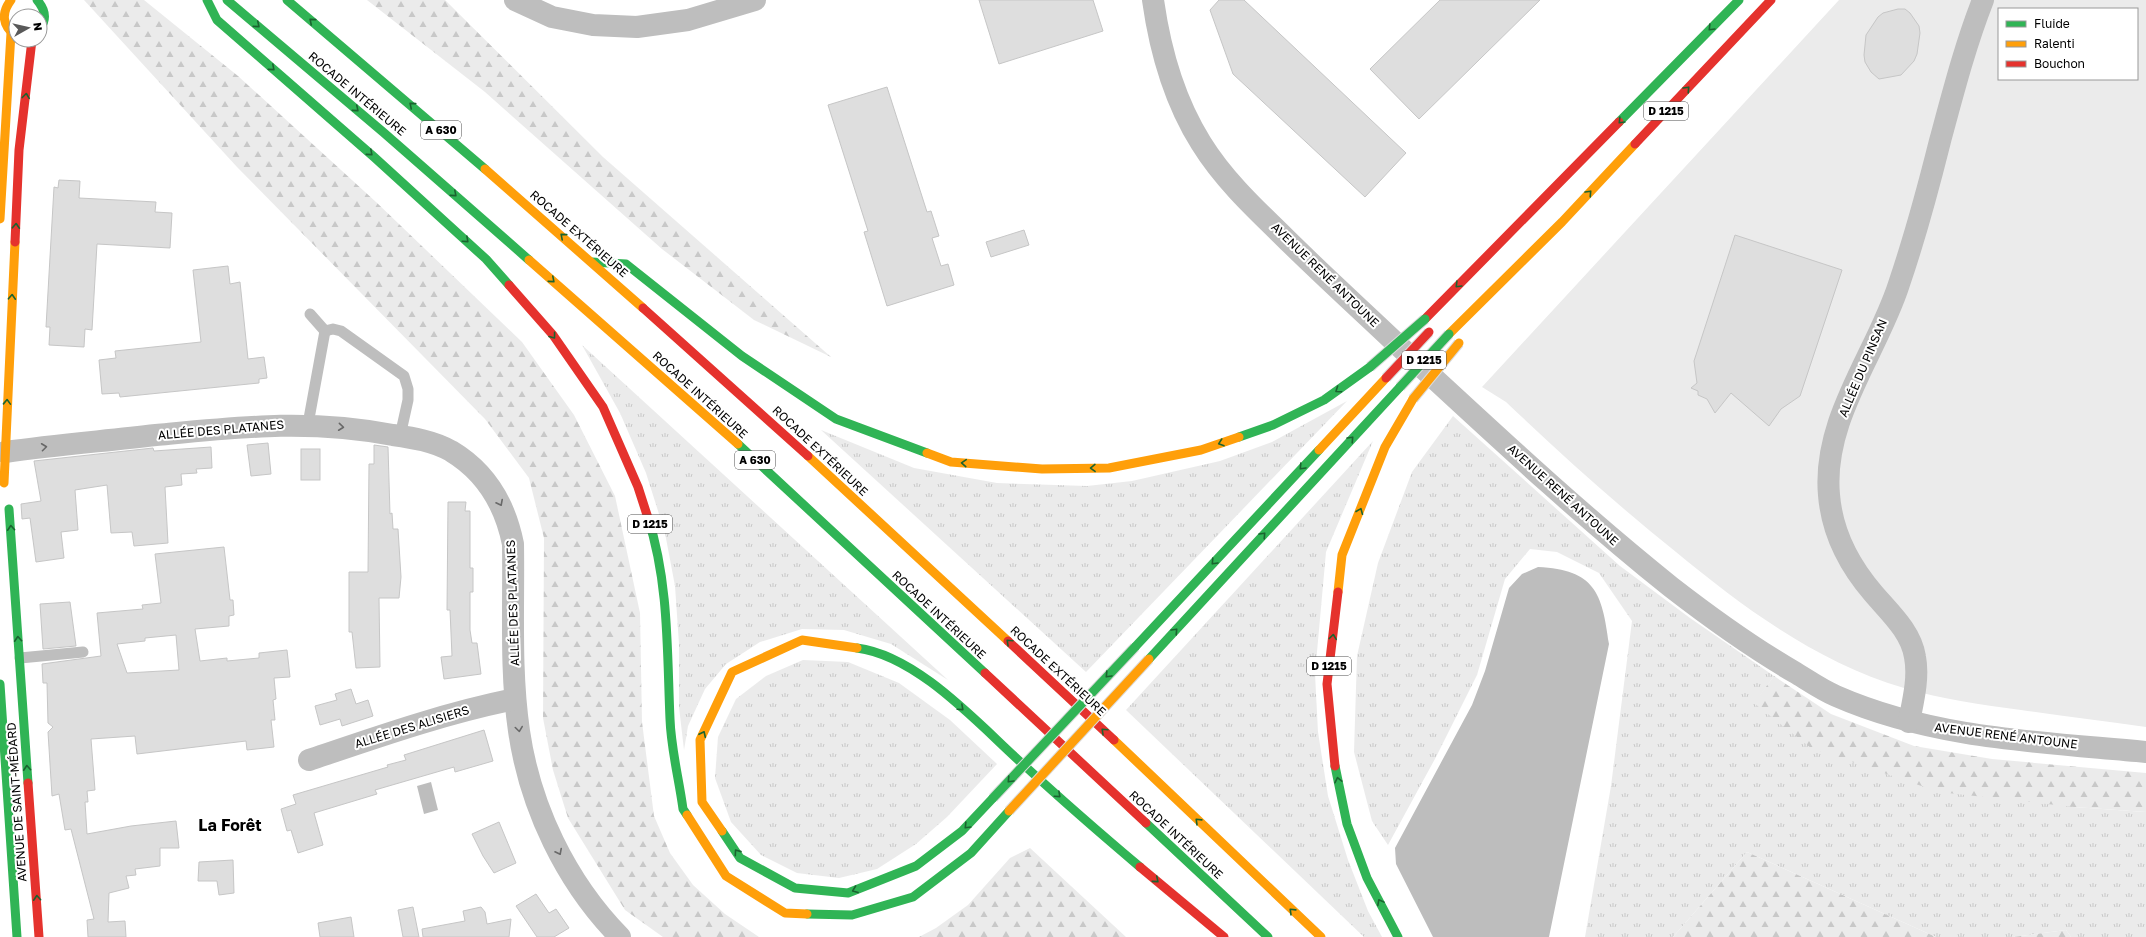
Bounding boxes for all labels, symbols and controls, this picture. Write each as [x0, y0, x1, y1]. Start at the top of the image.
north arrow [8, 8, 48, 48]
legend [1998, 8, 2138, 80]
text: Fluide [2034, 16, 2070, 31]
one-way arrow [310, 19, 317, 26]
one-way arrow [252, 20, 260, 28]
text: N [31, 21, 45, 32]
one-way arrow [1708, 23, 1716, 31]
text: Ralenti [2034, 36, 2075, 51]
street label: ROCADE INTÉRIEURE [305, 48, 409, 139]
text: Bouchon [2034, 56, 2085, 71]
one-way arrow [267, 63, 274, 70]
one-way arrow [1683, 86, 1690, 93]
one-way arrow [22, 93, 31, 99]
road number: D 1215 [1644, 102, 1688, 120]
one-way arrow [409, 103, 416, 110]
one-way arrow [351, 104, 359, 111]
one-way arrow [1618, 116, 1625, 124]
road number: A 630 [421, 121, 461, 139]
one-way arrow [365, 148, 372, 155]
street label: ROCADE EXTÉRIEURE [527, 187, 632, 280]
one-way arrow [450, 190, 457, 197]
one-way arrow [1584, 190, 1591, 198]
street label: AVENUE RENÉ ANTOUNE [1268, 219, 1382, 330]
one-way arrow [11, 223, 20, 229]
one-way arrow [560, 234, 568, 241]
one-way arrow [461, 236, 469, 243]
one-way arrow [547, 275, 555, 282]
one-way arrow [1455, 280, 1463, 288]
one-way arrow [8, 294, 17, 300]
street label: ALLÉE DU PINSAN [1835, 317, 1890, 419]
one-way arrow [549, 332, 556, 339]
street label: ROCADE INTÉRIEURE [650, 348, 751, 441]
road number: D 1215 [1402, 351, 1446, 369]
one-way arrow [1335, 385, 1342, 392]
one-way arrow [3, 399, 12, 405]
street label: ROCADE EXTÉRIEURE [769, 402, 871, 499]
street label: ALLÉE DES PLATANES [157, 416, 285, 442]
one-way arrow [338, 422, 344, 431]
one-way arrow [1347, 437, 1354, 444]
one-way arrow [1217, 439, 1224, 447]
street label: AVENUE RENÉ ANTOUNE [1505, 441, 1622, 548]
one-way arrow [41, 442, 47, 451]
road number: A 630 [735, 451, 775, 469]
one-way arrow [961, 459, 967, 468]
one-way arrow [1300, 463, 1307, 470]
one-way arrow [1090, 464, 1096, 472]
one-way arrow [495, 499, 503, 507]
one-way arrow [1355, 507, 1363, 514]
road number: D 1215 [628, 515, 672, 533]
one-way arrow [6, 525, 15, 531]
one-way arrow [1258, 532, 1266, 540]
street label: ALLÉE DES PLATANES [503, 539, 522, 667]
one-way arrow [1211, 558, 1218, 565]
street label: ROCADE INTÉRIEURE [889, 567, 989, 662]
street label: ROCADE EXTÉRIEURE [1007, 622, 1109, 719]
one-way arrow [1170, 628, 1178, 636]
one-way arrow [1328, 634, 1337, 640]
one-way arrow [14, 636, 23, 642]
one-way arrow [1006, 640, 1014, 647]
road number: D 1215 [1307, 657, 1351, 675]
one-way arrow [1105, 670, 1113, 678]
street label: ALLÉE DES ALISIERS [353, 702, 471, 751]
one-way arrow [956, 704, 964, 711]
street label: AVENUE RENÉ ANTOUNE [1934, 719, 2078, 752]
street label: AVENUE DE SAINT-MÉDARD [3, 722, 30, 882]
one-way arrow [514, 726, 523, 732]
one-way arrow [1101, 728, 1109, 736]
one-way arrow [698, 731, 706, 738]
one-way arrow [23, 765, 32, 771]
one-way arrow [1007, 775, 1014, 783]
one-way arrow [1334, 777, 1342, 783]
street label: ROCADE INTÉRIEURE [1126, 787, 1226, 882]
one-way arrow [1053, 790, 1061, 798]
district label: La Forêt [198, 815, 262, 835]
one-way arrow [1195, 818, 1203, 826]
one-way arrow [964, 821, 971, 829]
one-way arrow [554, 848, 562, 855]
one-way arrow [735, 850, 742, 857]
one-way arrow [1152, 875, 1159, 882]
one-way arrow [852, 885, 859, 893]
one-way arrow [32, 895, 41, 901]
one-way arrow [1377, 899, 1384, 907]
one-way arrow [1289, 908, 1297, 916]

